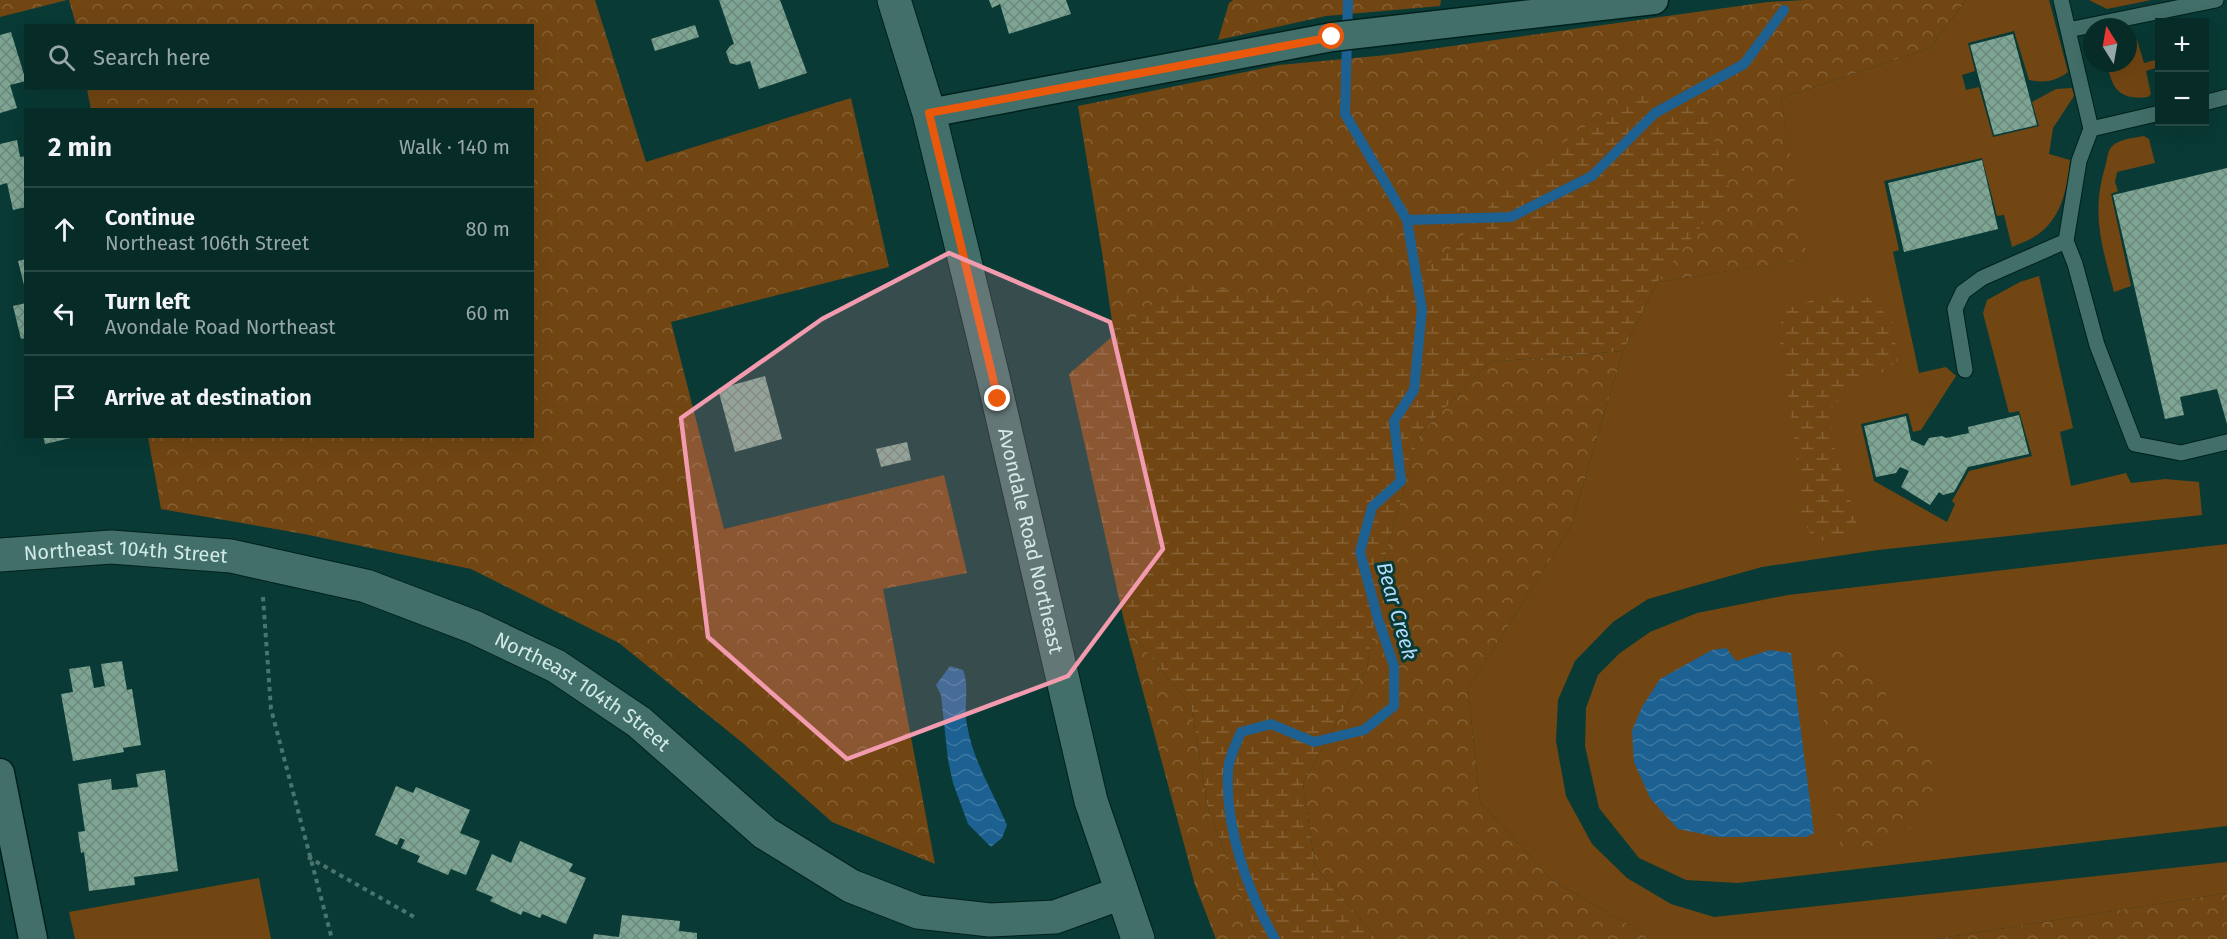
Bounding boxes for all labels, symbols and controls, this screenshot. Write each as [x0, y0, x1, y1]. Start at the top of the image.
north arrow [2083, 18, 2137, 72]
map controls [2155, 18, 2209, 126]
button: + [2155, 18, 2209, 72]
route start [1318, 23, 1344, 49]
search box [24, 24, 534, 90]
icon: search [45, 41, 78, 74]
text: Search here [93, 44, 211, 71]
button: − [2155, 72, 2209, 126]
text: 2 min [48, 132, 112, 163]
text: Walk · 140 m [399, 135, 510, 159]
text: Continue [105, 204, 195, 231]
icon: ahead [48, 213, 81, 246]
text: 80 m [465, 217, 510, 241]
text: Northeast 106th Street [105, 231, 309, 255]
text: Turn left [105, 288, 190, 315]
icon: left [48, 297, 81, 330]
text: 60 m [466, 301, 510, 325]
text: Avondale Road Northeast [105, 315, 336, 339]
icon: arrive [48, 381, 81, 414]
text: Arrive at destination [105, 384, 312, 411]
route end [984, 385, 1010, 411]
street label: Avondale Road Northeast [993, 426, 1069, 657]
street label: Northeast 104th Street [23, 535, 229, 568]
water label: Bear Creek [1371, 559, 1423, 663]
street label: Northeast 104th Street [491, 627, 676, 757]

